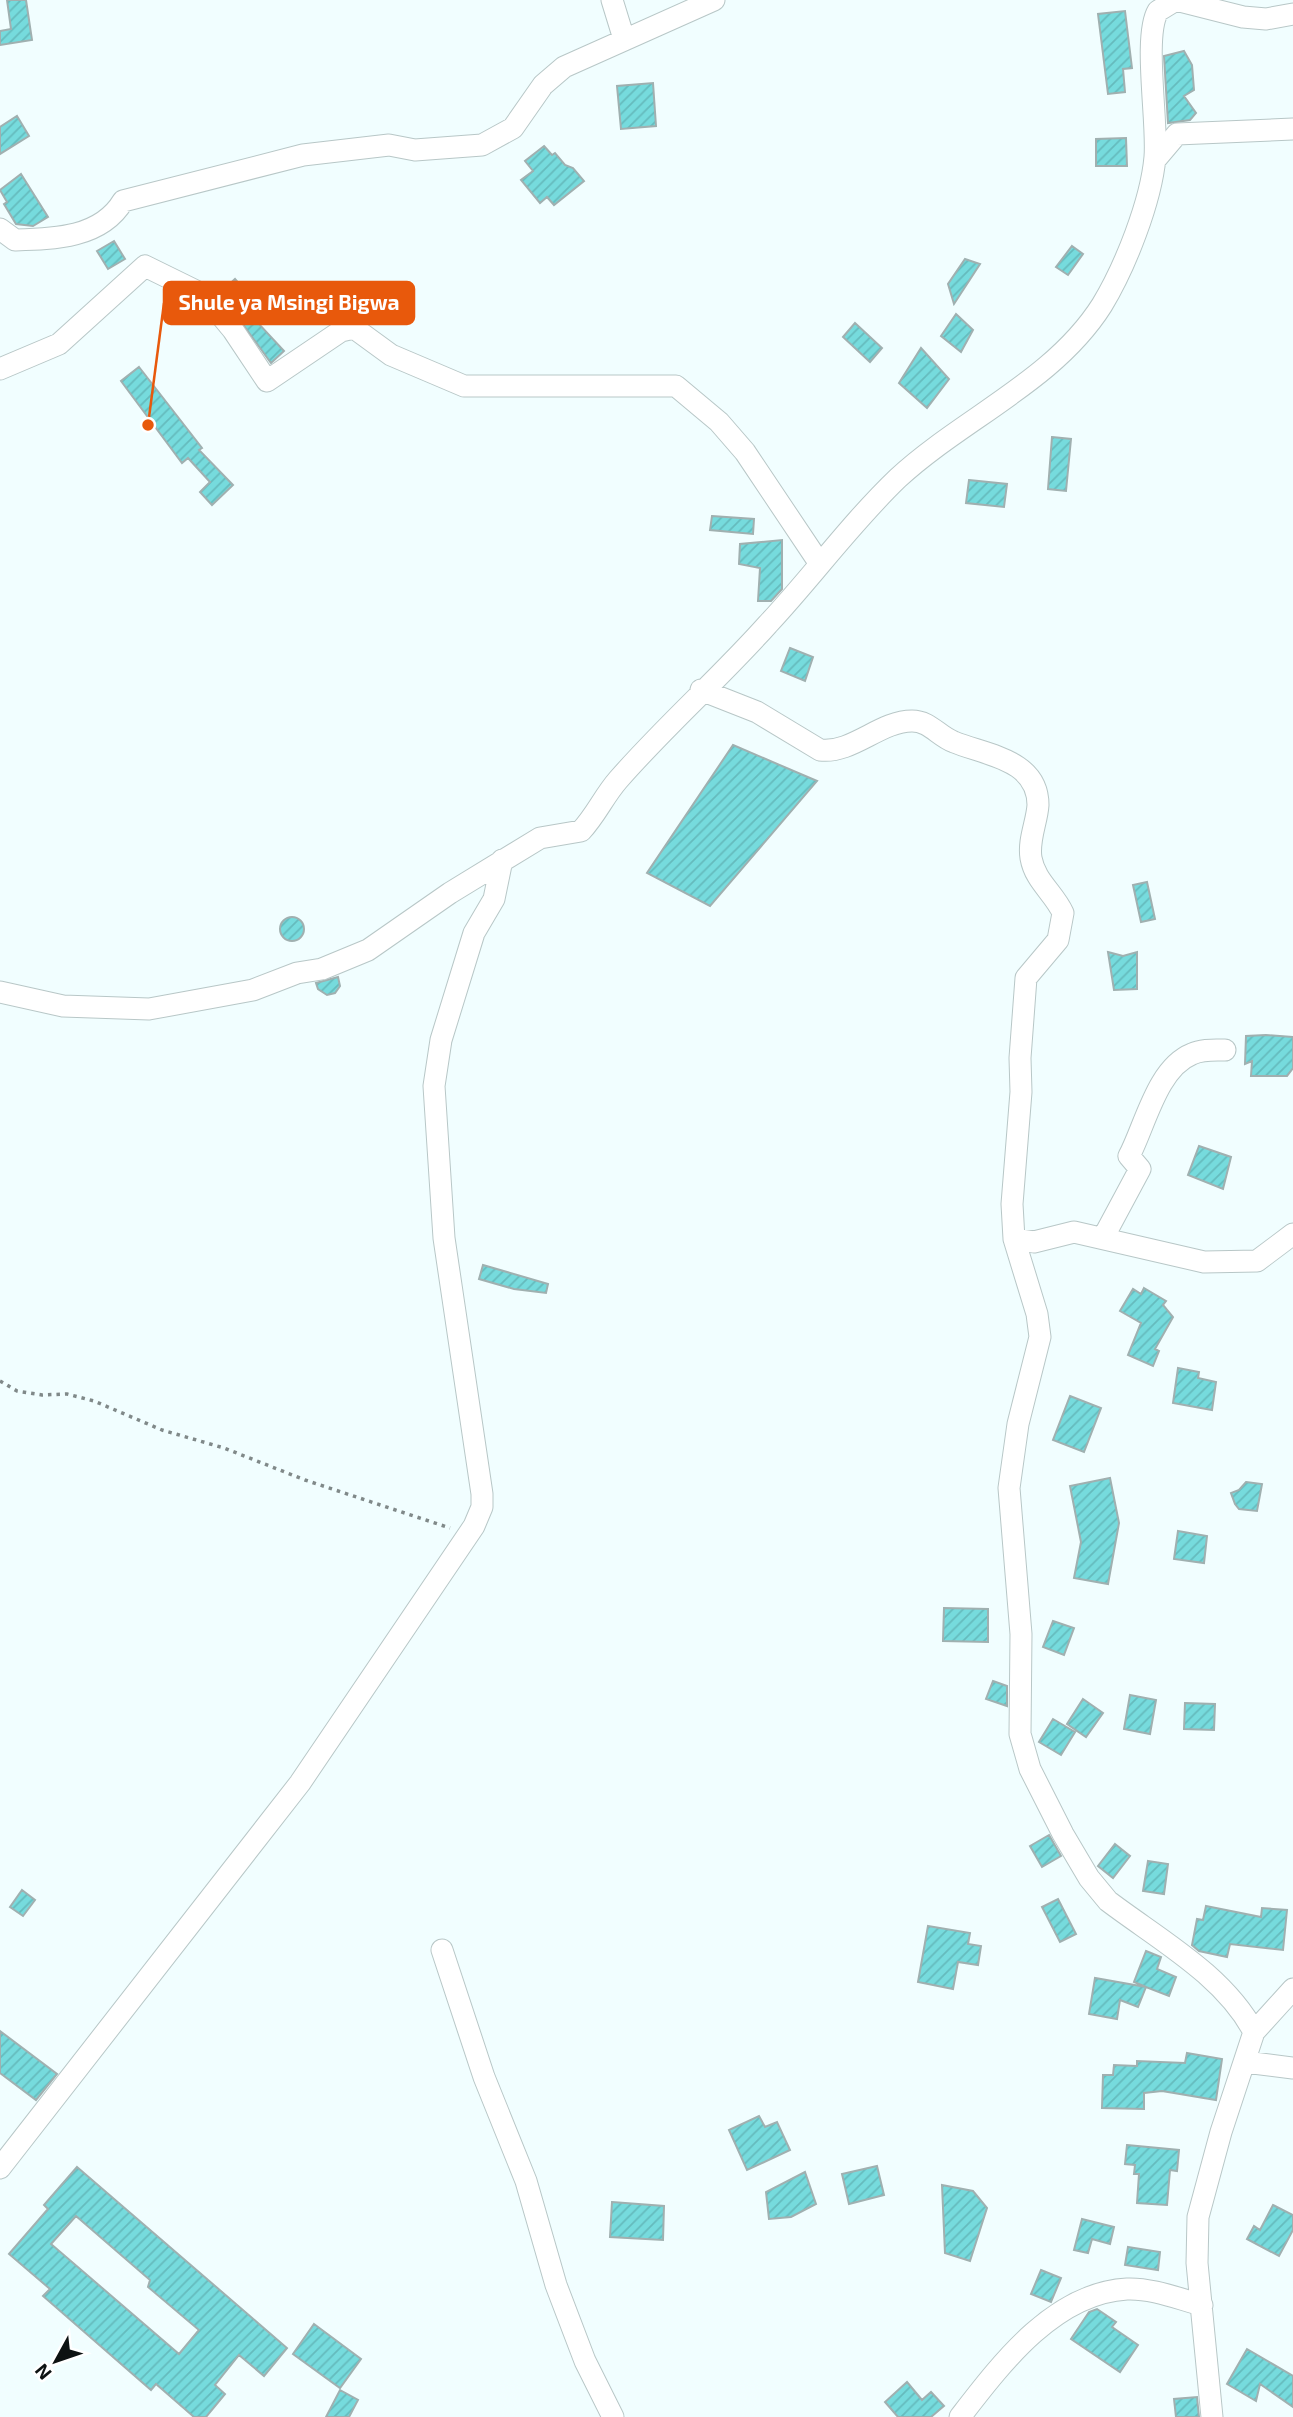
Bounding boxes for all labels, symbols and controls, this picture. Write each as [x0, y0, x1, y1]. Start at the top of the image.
callout: Shule ya Msingi Bigwa [164, 282, 414, 324]
text: Shule ya Msingi Bigwa [179, 289, 399, 315]
north arrow [21, 2326, 91, 2396]
text: N [29, 2360, 56, 2385]

